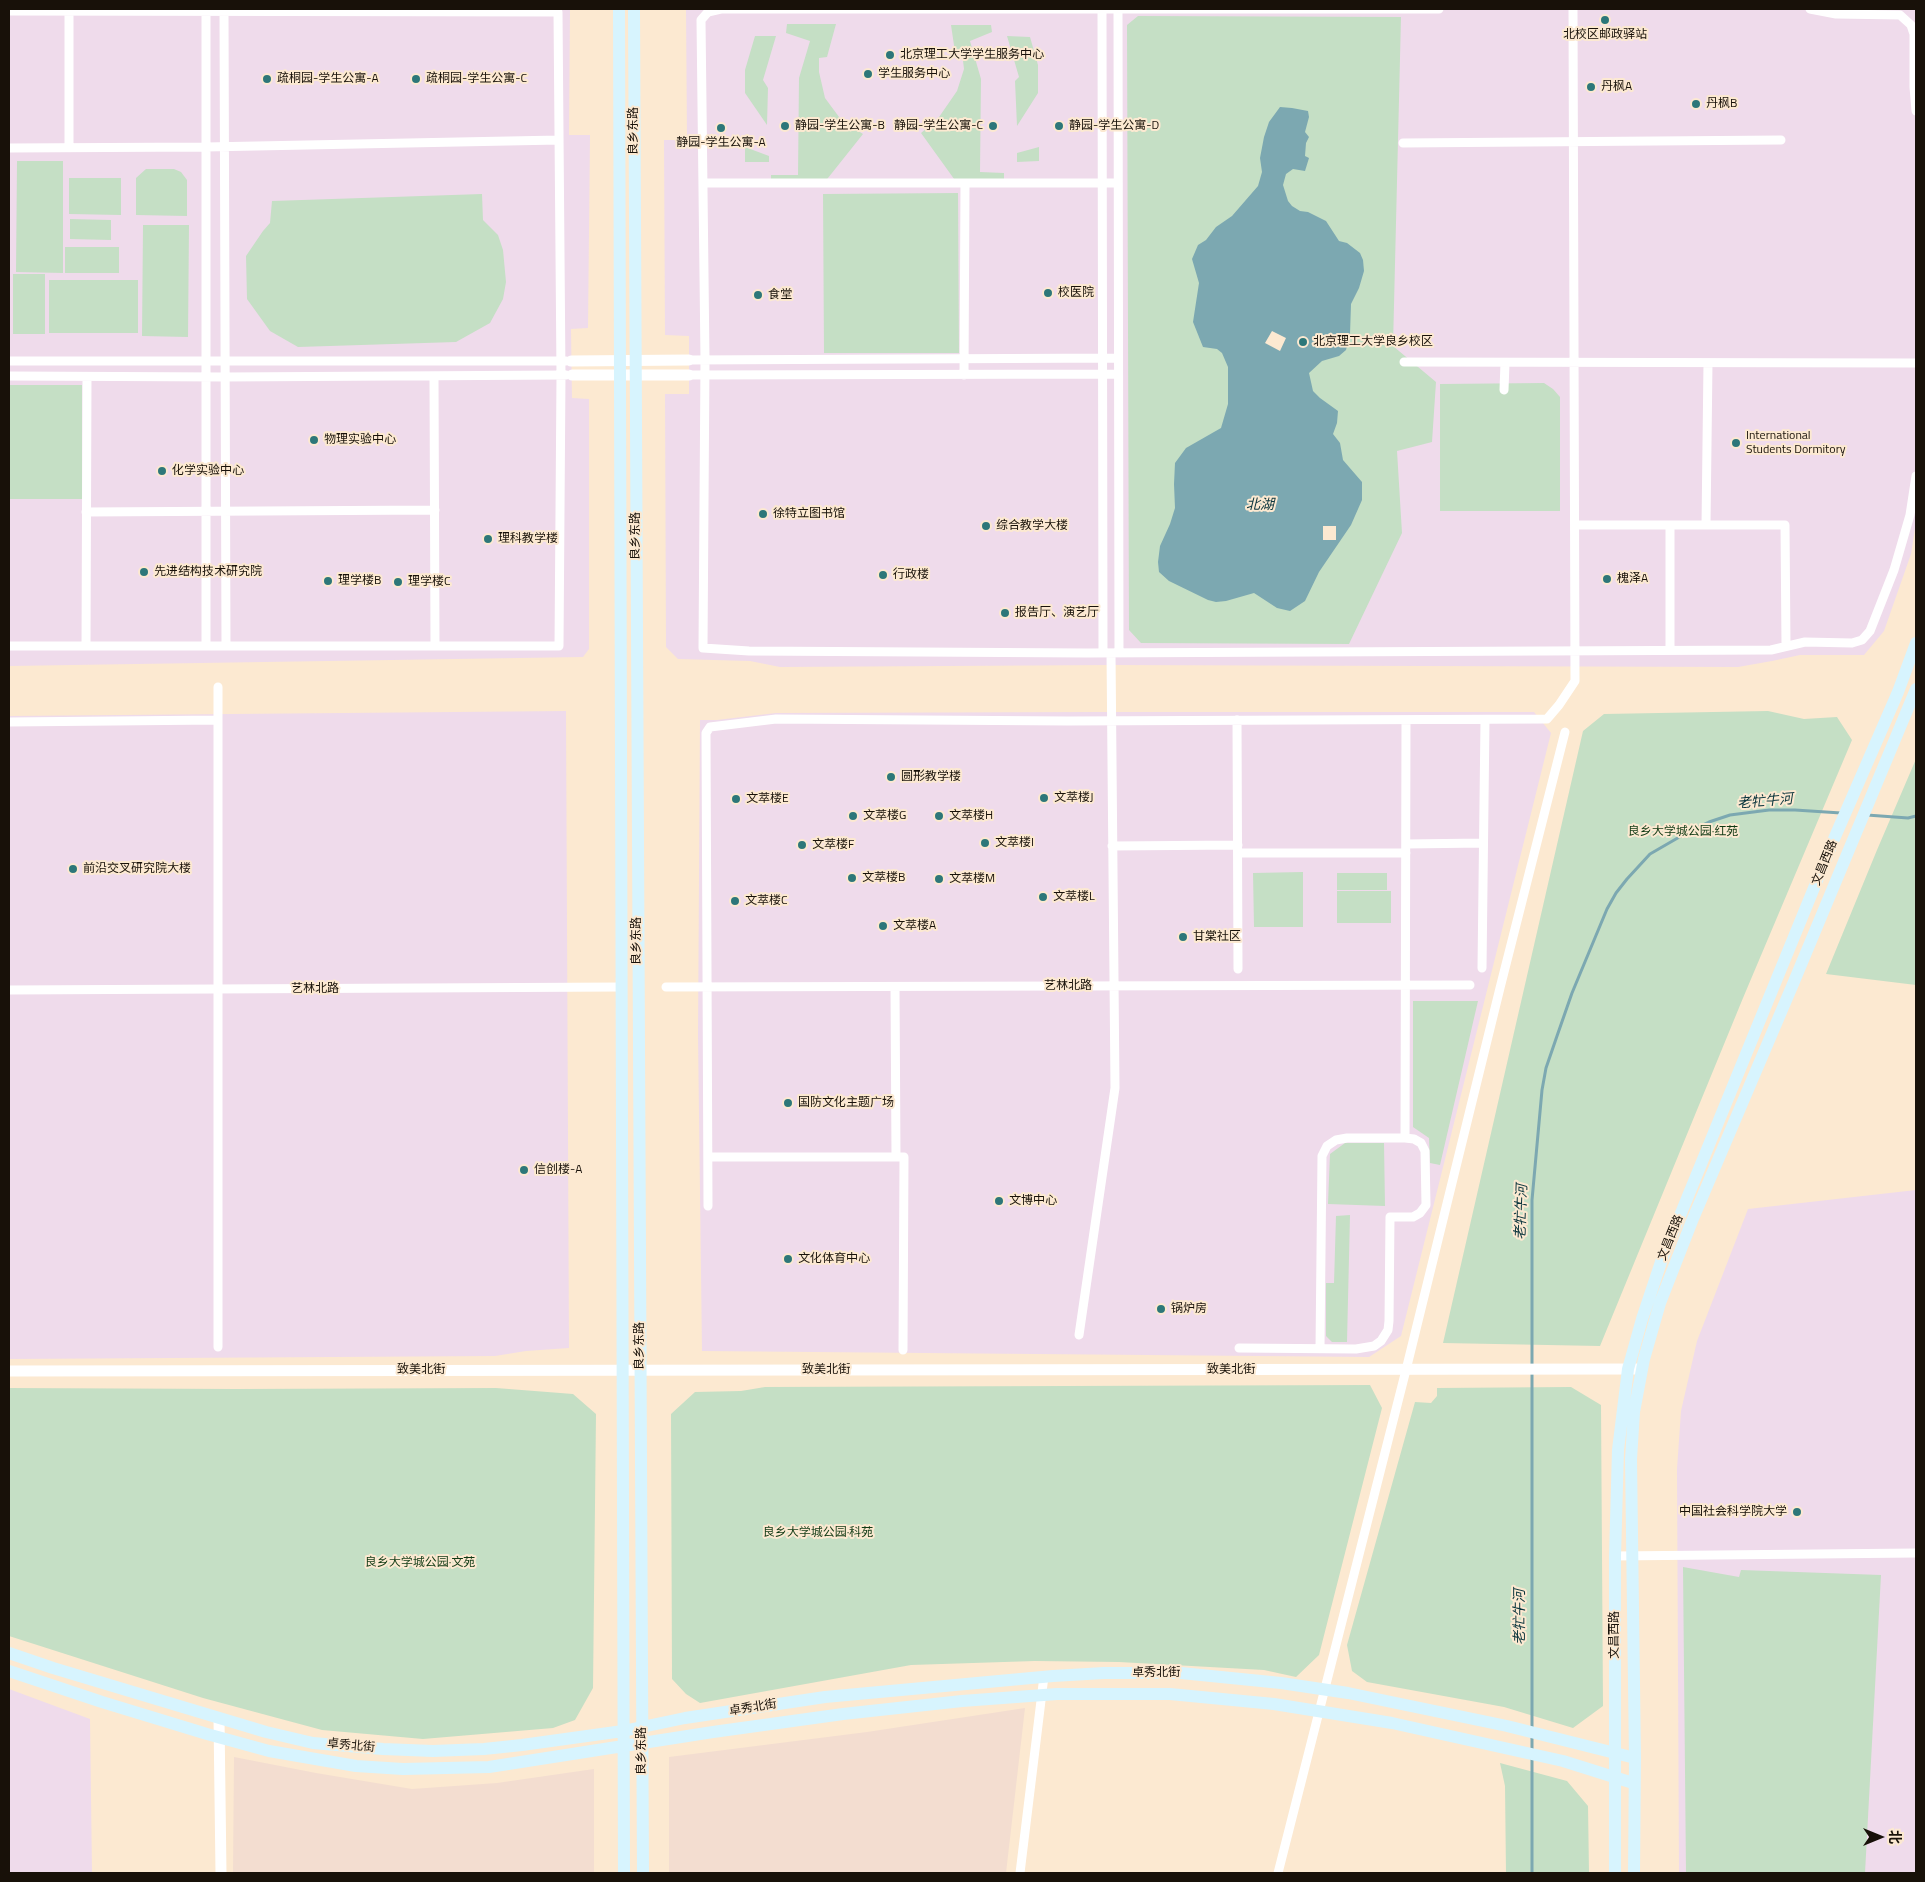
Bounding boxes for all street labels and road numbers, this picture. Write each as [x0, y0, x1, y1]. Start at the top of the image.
street label: 良乡东路 [627, 107, 641, 155]
street label: 良乡东路 [629, 512, 643, 560]
street label: 文昌西路 [1809, 838, 1841, 888]
street label: 良乡东路 [630, 917, 644, 965]
street label: 艺林北路 [1044, 979, 1092, 993]
street label: 艺林北路 [291, 982, 339, 996]
street label: 文昌西路 [1655, 1213, 1687, 1263]
street label: 良乡东路 [633, 1322, 647, 1370]
street label: 致美北街 [397, 1363, 445, 1377]
street label: 致美北街 [802, 1363, 850, 1377]
street label: 致美北街 [1207, 1363, 1255, 1377]
street label: 文昌西路 [1608, 1611, 1622, 1659]
street label: 卓秀北街 [1132, 1666, 1180, 1680]
street label: 卓秀北街 [728, 1697, 778, 1719]
street label: 良乡东路 [635, 1727, 649, 1775]
street label: 卓秀北街 [326, 1737, 376, 1755]

